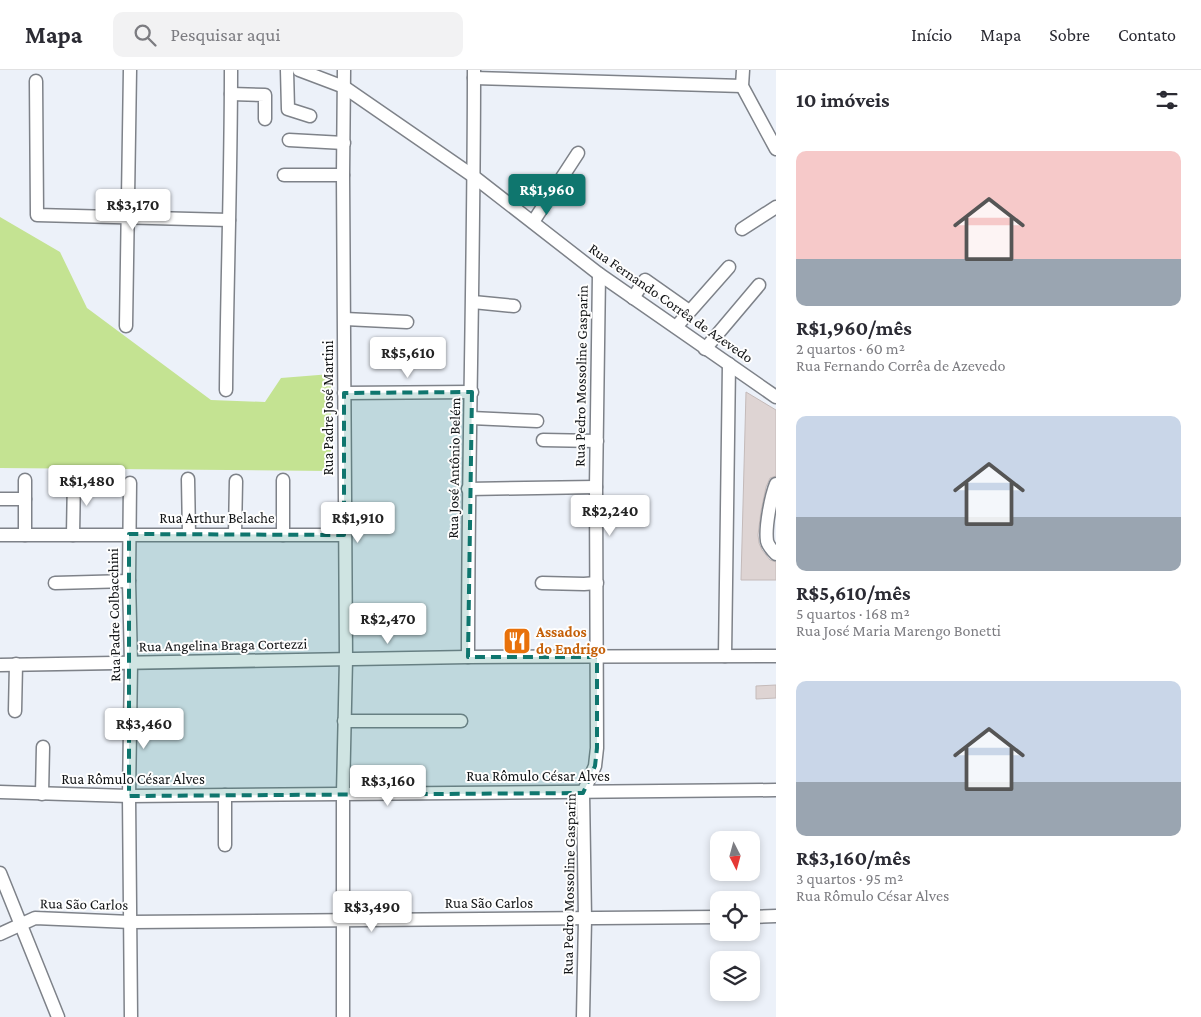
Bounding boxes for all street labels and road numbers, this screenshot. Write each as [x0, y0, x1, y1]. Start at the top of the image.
street label: Rua Fernando Corrêa de Azevedo [586, 240, 756, 366]
street label: Rua Pedro Mossoline Gasparin [571, 285, 592, 467]
street label: Rua Padre José Martini [320, 340, 337, 476]
street label: Rua José Antônio Belém [445, 397, 464, 539]
street label: Rua Arthur Belache [159, 510, 275, 526]
street label: Rua Padre Colbacchini [105, 548, 123, 682]
street label: Rua Angelina Braga Cortezzi [139, 636, 308, 655]
street label: Rua Rômulo César Alves [466, 768, 610, 784]
street label: Rua Rômulo César Alves [61, 771, 205, 787]
street label: Rua Pedro Mossoline Gasparin [559, 793, 580, 975]
street label: Rua São Carlos [40, 895, 128, 913]
street label: Rua São Carlos [445, 895, 533, 911]

